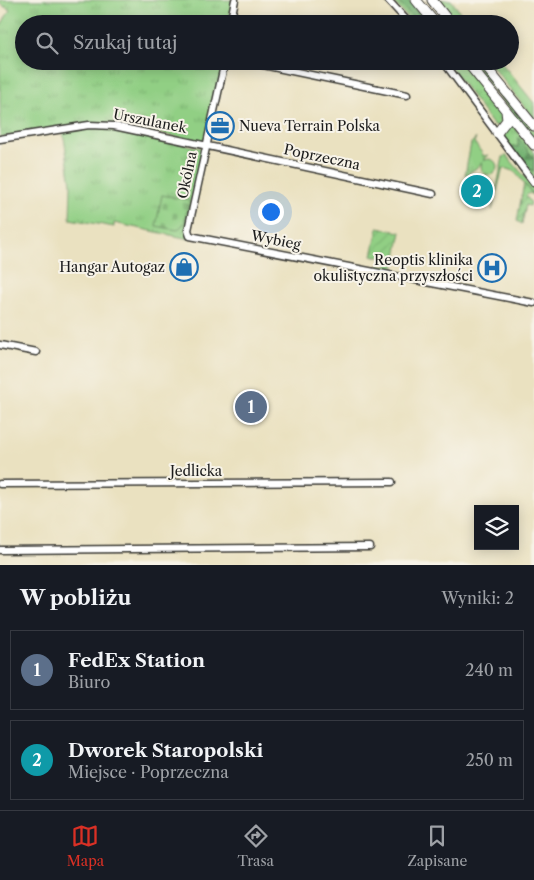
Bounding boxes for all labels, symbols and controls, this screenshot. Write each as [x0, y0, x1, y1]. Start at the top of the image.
search box [15, 15, 519, 70]
icon: search [33, 29, 61, 57]
text: Szukaj tutaj [73, 31, 177, 54]
street label: Urszulanek [112, 105, 189, 137]
office icon: Nueva Terrain Polska [205, 111, 235, 141]
place label: Nueva Terrain Polska [239, 117, 381, 135]
street label: Poprzeczna [282, 140, 363, 174]
street label: Okólna [173, 149, 201, 200]
pin: 2 [461, 172, 493, 210]
your location [258, 199, 284, 225]
street label: Wybieg [249, 226, 303, 254]
place label: Reoptis klinika okulistyczna przyszłości [314, 251, 474, 285]
shop icon: Hangar Autogaz [169, 252, 199, 282]
hospital icon: Reoptis klinika okulistyczna przyszłości [477, 253, 507, 283]
place label: Hangar Autogaz [59, 258, 165, 276]
pin: 1 [235, 388, 267, 426]
street label: Jedlicka [168, 462, 223, 480]
map controls [474, 505, 519, 550]
button: layers [474, 505, 519, 550]
text: W pobliżu [20, 585, 131, 610]
text: Wyniki: 2 [441, 588, 514, 608]
text: FedEx Station [68, 649, 205, 672]
text: 1 [33, 660, 41, 680]
text: 240 m [465, 660, 513, 680]
text: Biuro [68, 672, 110, 692]
text: Dworek Staropolski [68, 739, 263, 762]
text: 2 [32, 750, 42, 770]
text: 250 m [466, 750, 513, 770]
text: Miejsce · Poprzeczna [68, 762, 229, 782]
tab: Mapa [67, 822, 104, 870]
tab: Trasa [238, 822, 274, 870]
tab: Zapisane [407, 822, 467, 870]

